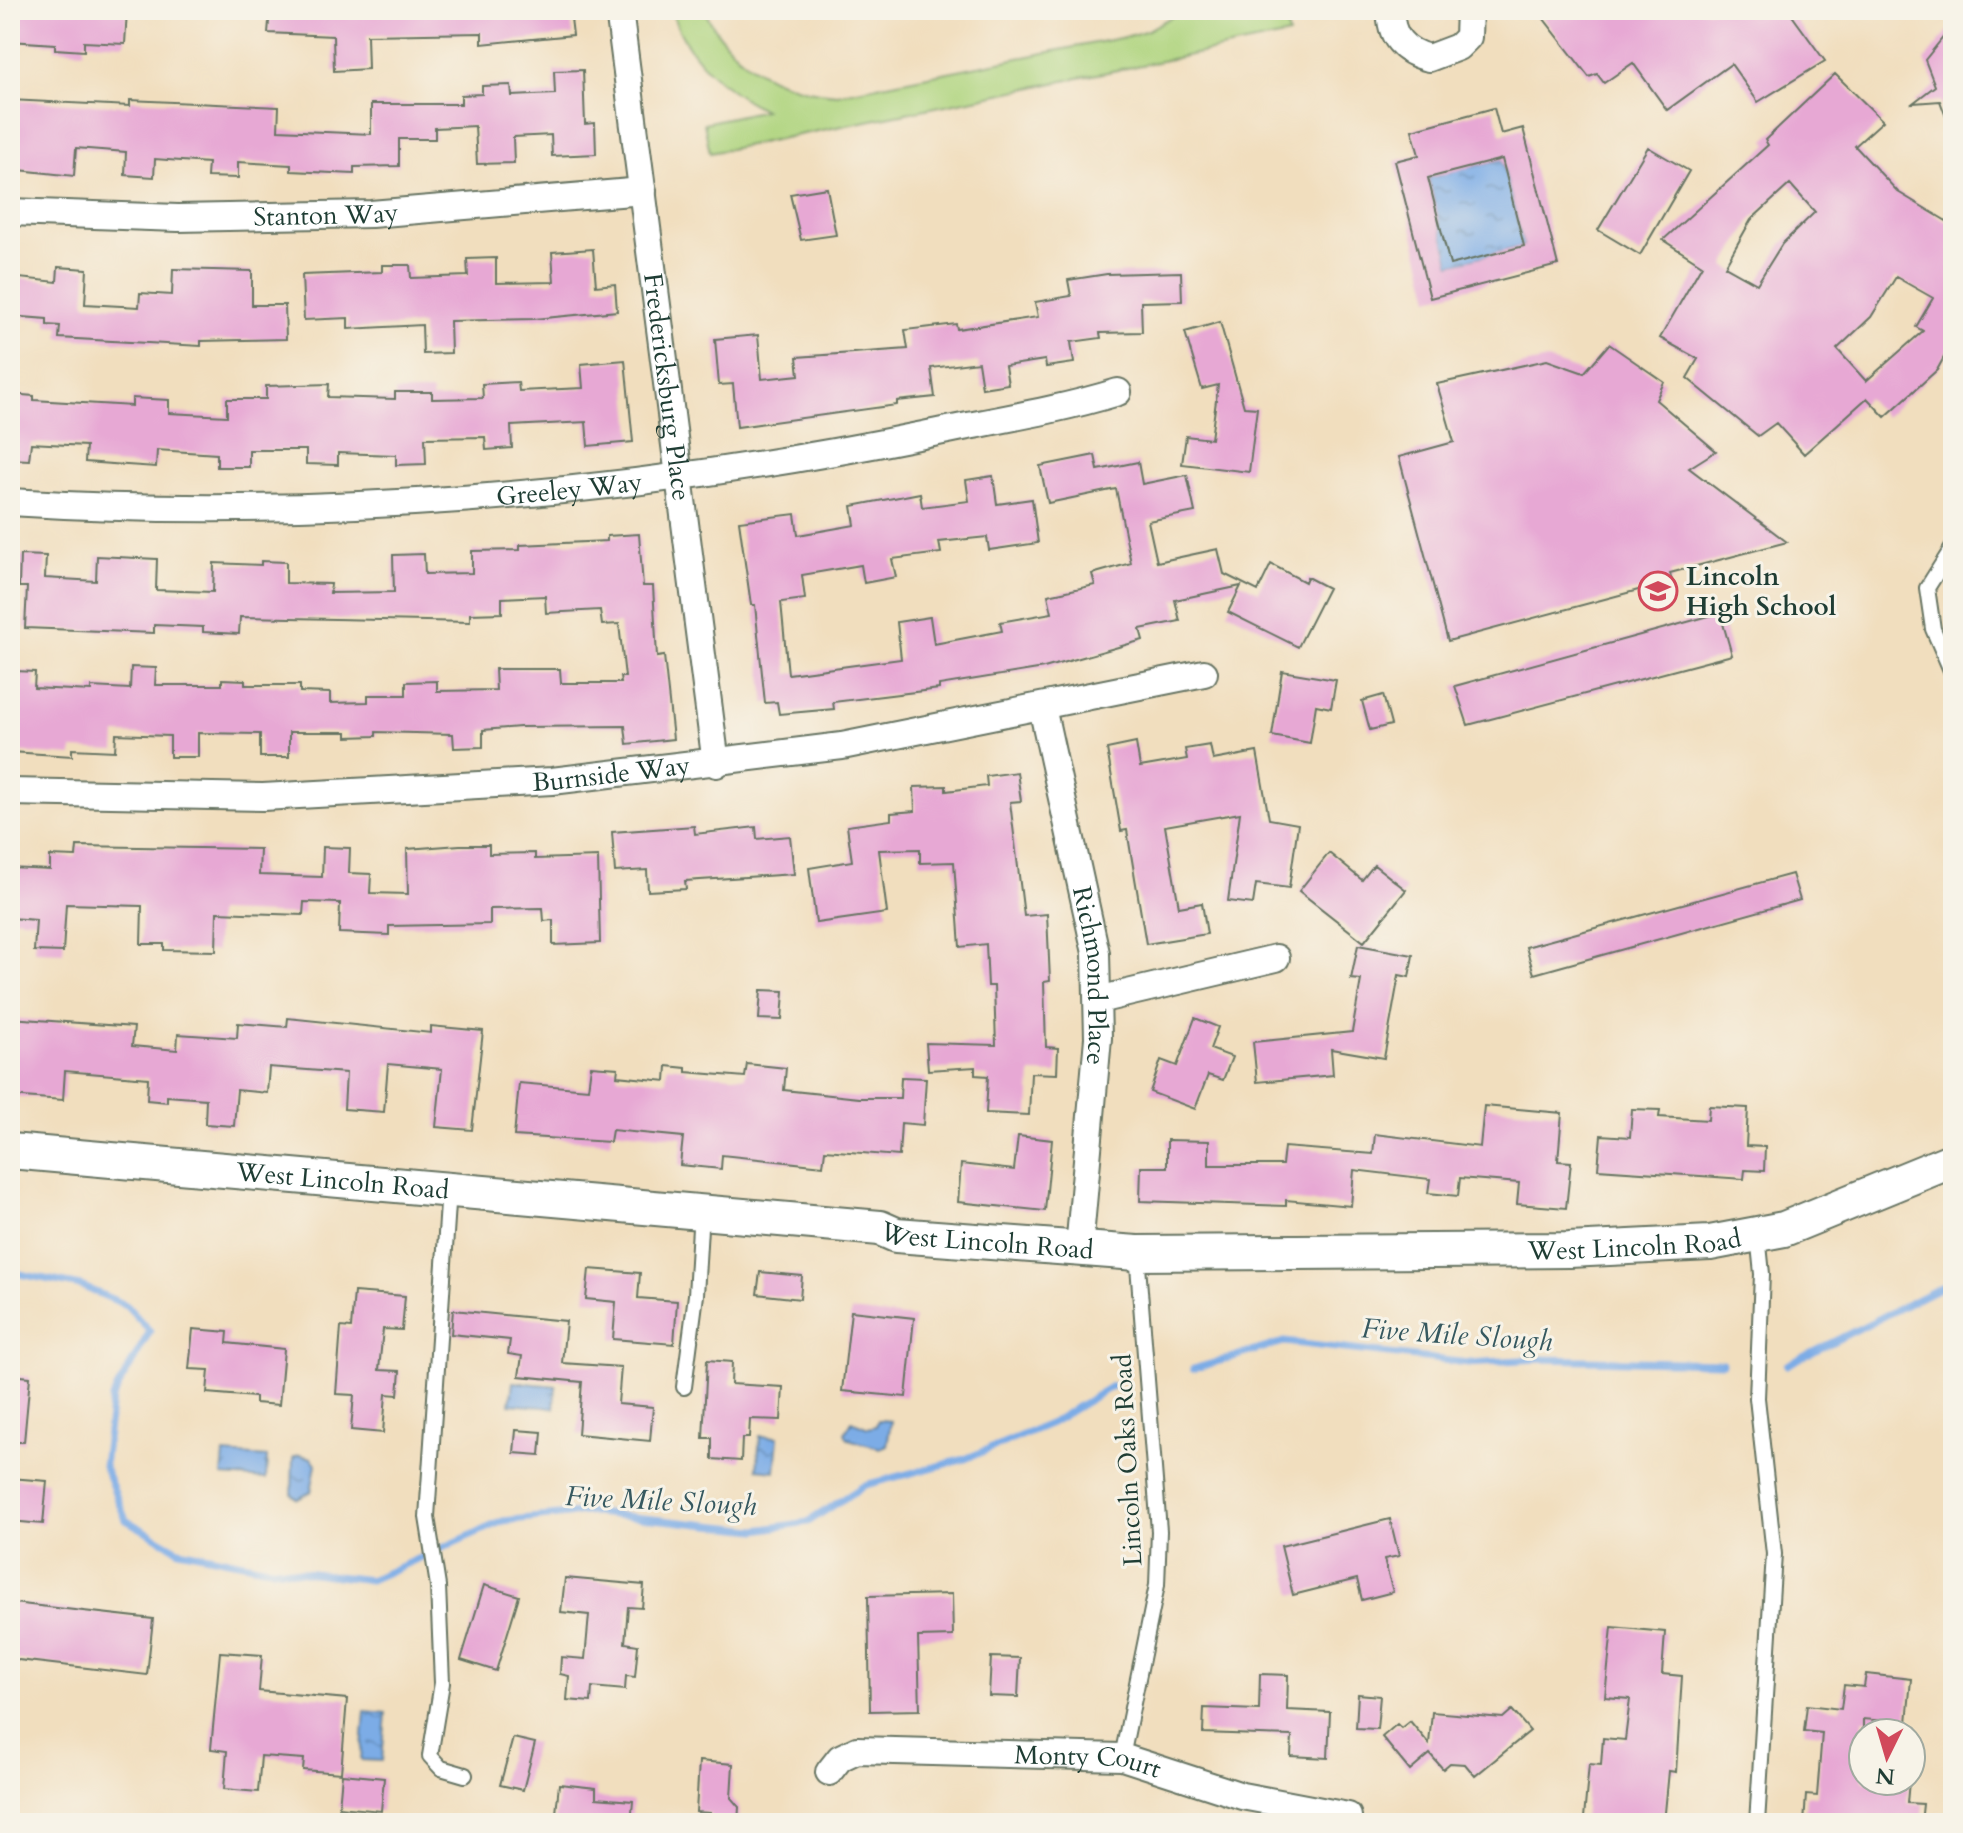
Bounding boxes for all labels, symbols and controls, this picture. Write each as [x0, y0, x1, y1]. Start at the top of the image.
street label: Stanton Way [253, 195, 400, 234]
street label: Fredericksburg Place [635, 271, 699, 503]
street label: Greeley Way [495, 464, 644, 514]
place label: Lincoln High School [1686, 559, 1837, 624]
school or university icon: Lincoln High School [1637, 570, 1679, 612]
street label: Burnside Way [531, 747, 692, 800]
street label: Richmond Place [1064, 883, 1115, 1067]
street label: West Lincoln Road [234, 1154, 451, 1208]
street label: West Lincoln Road [873, 1213, 1095, 1268]
street label: West Lincoln Road [1526, 1220, 1744, 1268]
water label: Five Mile Slough [1360, 1309, 1554, 1361]
street label: Lincoln Oaks Road [1104, 1353, 1151, 1567]
water label: Five Mile Slough [565, 1477, 758, 1525]
north arrow [1847, 1717, 1927, 1797]
street label: Monty Court [1014, 1737, 1166, 1787]
text: N [1875, 1760, 1896, 1792]

